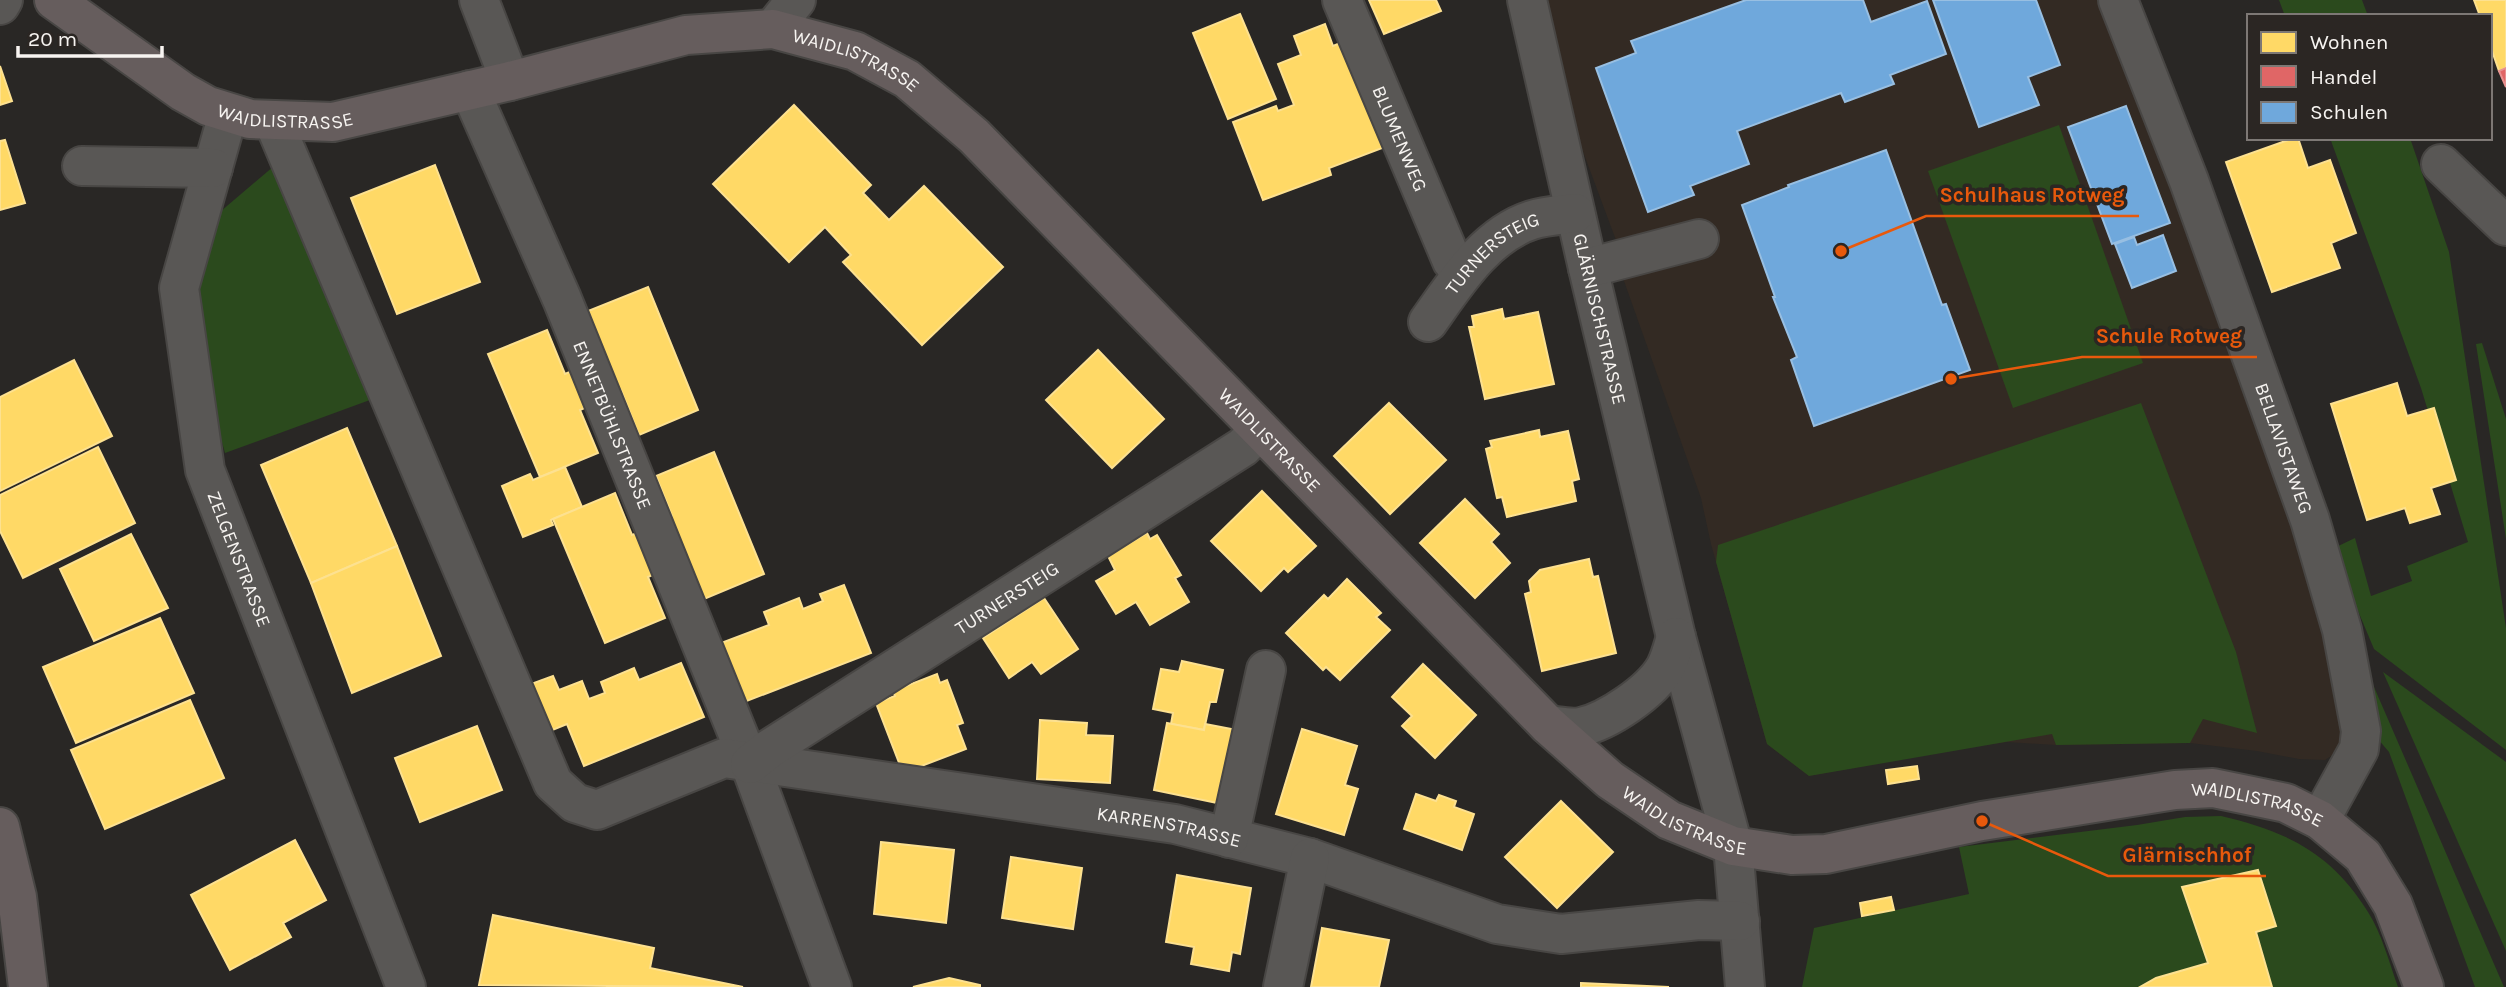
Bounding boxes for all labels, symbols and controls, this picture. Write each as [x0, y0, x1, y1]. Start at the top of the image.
scale bar [18, 14, 161, 58]
legend [2247, 14, 2492, 140]
street label: WAIDLISTRASSE [790, 25, 924, 97]
text: 20 m [28, 27, 77, 51]
text: Wohnen [2310, 30, 2388, 54]
text: Handel [2310, 65, 2377, 89]
street label: BLUMENWEG [1367, 82, 1431, 195]
street label: WAIDLISTRASSE [215, 100, 355, 134]
text: Schulen [2310, 100, 2388, 124]
callout: Schulhaus Rotweg [1926, 174, 2139, 216]
text: Schulhaus Rotweg [1939, 183, 2125, 207]
street label: TURNERSTEIG [1441, 208, 1542, 299]
street label: GLÄRNISCHSTRASSE [1568, 231, 1630, 407]
callout: Schule Rotweg [2082, 315, 2257, 357]
text: Schule Rotweg [2096, 324, 2242, 348]
street label: ENNETBÜHLSTRASSE [568, 338, 656, 513]
street label: BELLAVISTAWEG [2250, 380, 2317, 517]
street label: WAIDLISTRASSE [1214, 384, 1325, 497]
street label: ZELGENSTRASSE [202, 488, 275, 630]
street label: TURNERSTEIG [951, 557, 1063, 639]
street label: WAIDLISTRASSE [2191, 777, 2327, 832]
street label: WAIDLISTRASSE [1618, 782, 1748, 860]
street label: KARRENSTRASSE [1095, 803, 1243, 852]
callout: Glärnischhof [2108, 834, 2266, 876]
text: Glärnischhof [2122, 843, 2252, 867]

